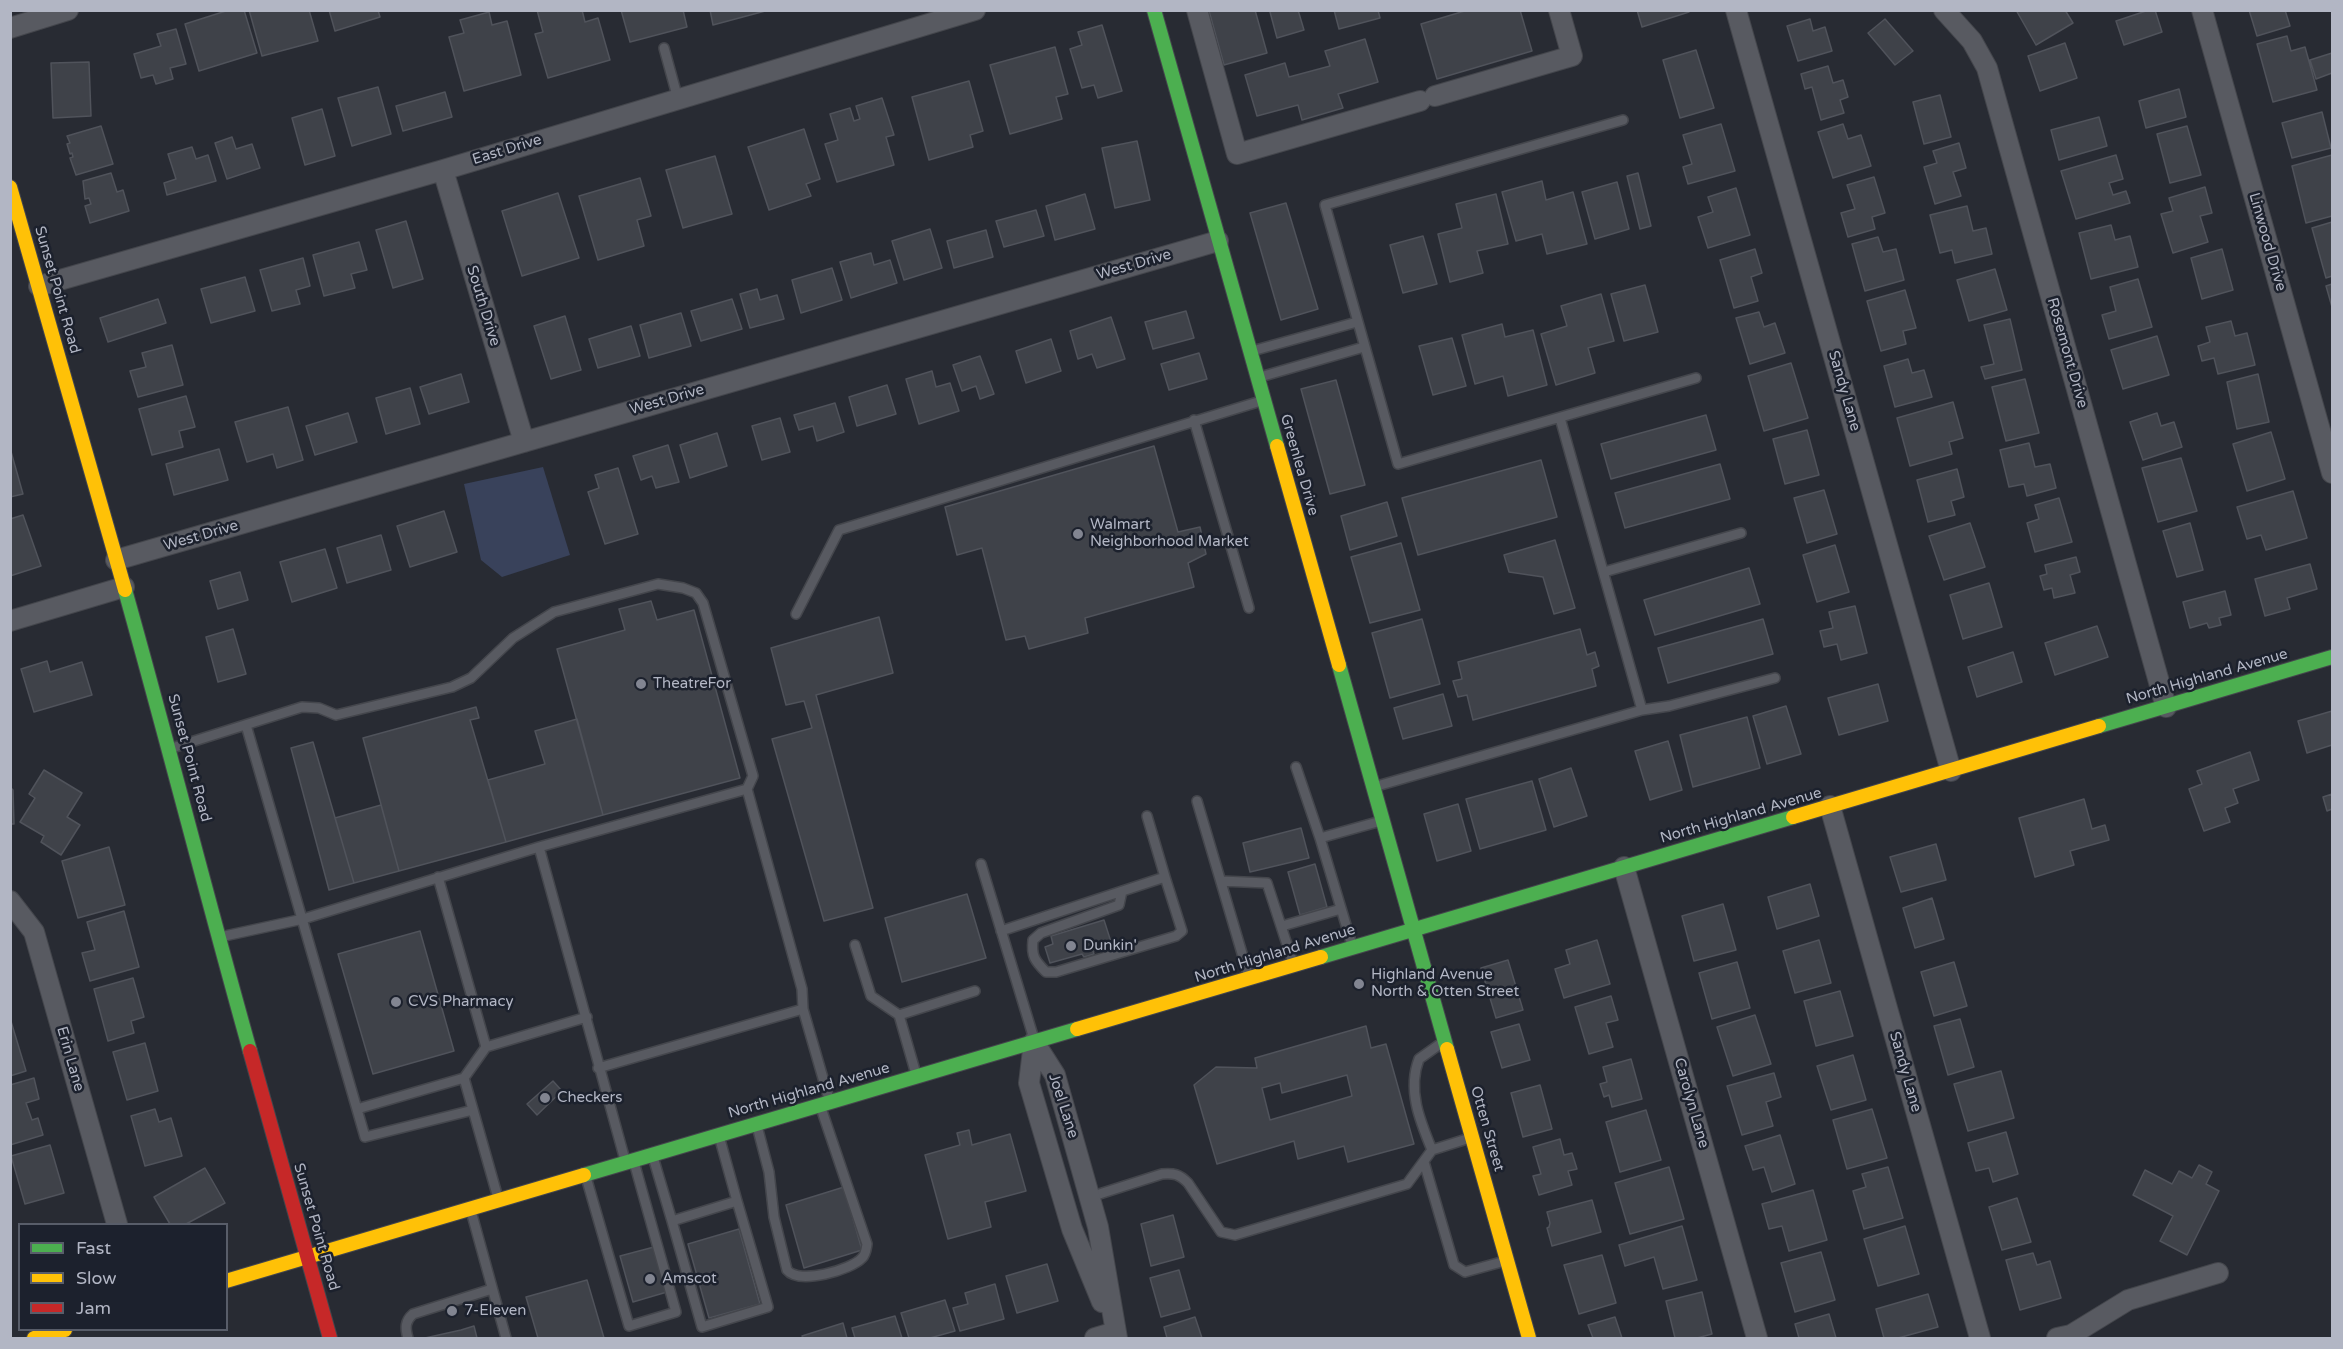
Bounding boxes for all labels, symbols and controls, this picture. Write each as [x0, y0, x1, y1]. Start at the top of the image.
street label: East Drive [470, 131, 544, 169]
street label: Linwood Drive [2244, 191, 2290, 293]
street label: Sunset Point Road [30, 224, 84, 356]
street label: West Drive [1095, 246, 1173, 284]
street label: South Drive [462, 264, 504, 348]
street label: Rosemont Drive [2043, 296, 2091, 410]
street label: Sandy Lane [1824, 349, 1864, 433]
street label: West Drive [628, 381, 706, 419]
street label: Greenlea Drive [1276, 412, 1322, 518]
place label: Walmart Neighborhood Market [1090, 516, 1249, 551]
street label: West Drive [162, 517, 240, 555]
marker: Walmart Neighborhood Market [1071, 527, 1085, 541]
street label: North Highland Avenue [2124, 645, 2290, 709]
place label: TheatreFor [653, 675, 731, 693]
marker: TheatreFor [634, 677, 648, 691]
street label: Sunset Point Road [163, 692, 215, 824]
street label: North Highland Avenue [1658, 784, 1824, 848]
street label: North Highland Avenue [1192, 921, 1358, 987]
place label: Dunkin' [1083, 937, 1137, 955]
marker: Dunkin' [1064, 939, 1078, 953]
place label: Highland Avenue North & Otten Street [1371, 966, 1519, 1001]
marker: Highland Avenue North & Otten Street [1352, 977, 1366, 991]
place label: CVS Pharmacy [408, 993, 513, 1011]
marker: CVS Pharmacy [389, 995, 403, 1009]
street label: Erin Lane [52, 1024, 88, 1094]
street label: Sandy Lane [1885, 1030, 1925, 1114]
street label: Carolyn Lane [1670, 1056, 1712, 1150]
street label: North Highland Avenue [726, 1059, 892, 1123]
street label: Joel Lane [1044, 1071, 1082, 1141]
street label: Otten Street [1466, 1084, 1508, 1174]
place label: Checkers [557, 1089, 623, 1107]
marker: Checkers [538, 1091, 552, 1105]
street label: Sunset Point Road [289, 1161, 343, 1293]
legend [18, 1223, 228, 1331]
text: Fast [76, 1237, 111, 1259]
text: Slow [76, 1267, 117, 1289]
place label: Amscot [662, 1270, 717, 1288]
marker: Amscot [643, 1272, 657, 1286]
text: Jam [76, 1297, 111, 1319]
place label: 7-Eleven [464, 1302, 526, 1320]
marker: 7-Eleven [445, 1304, 459, 1318]

